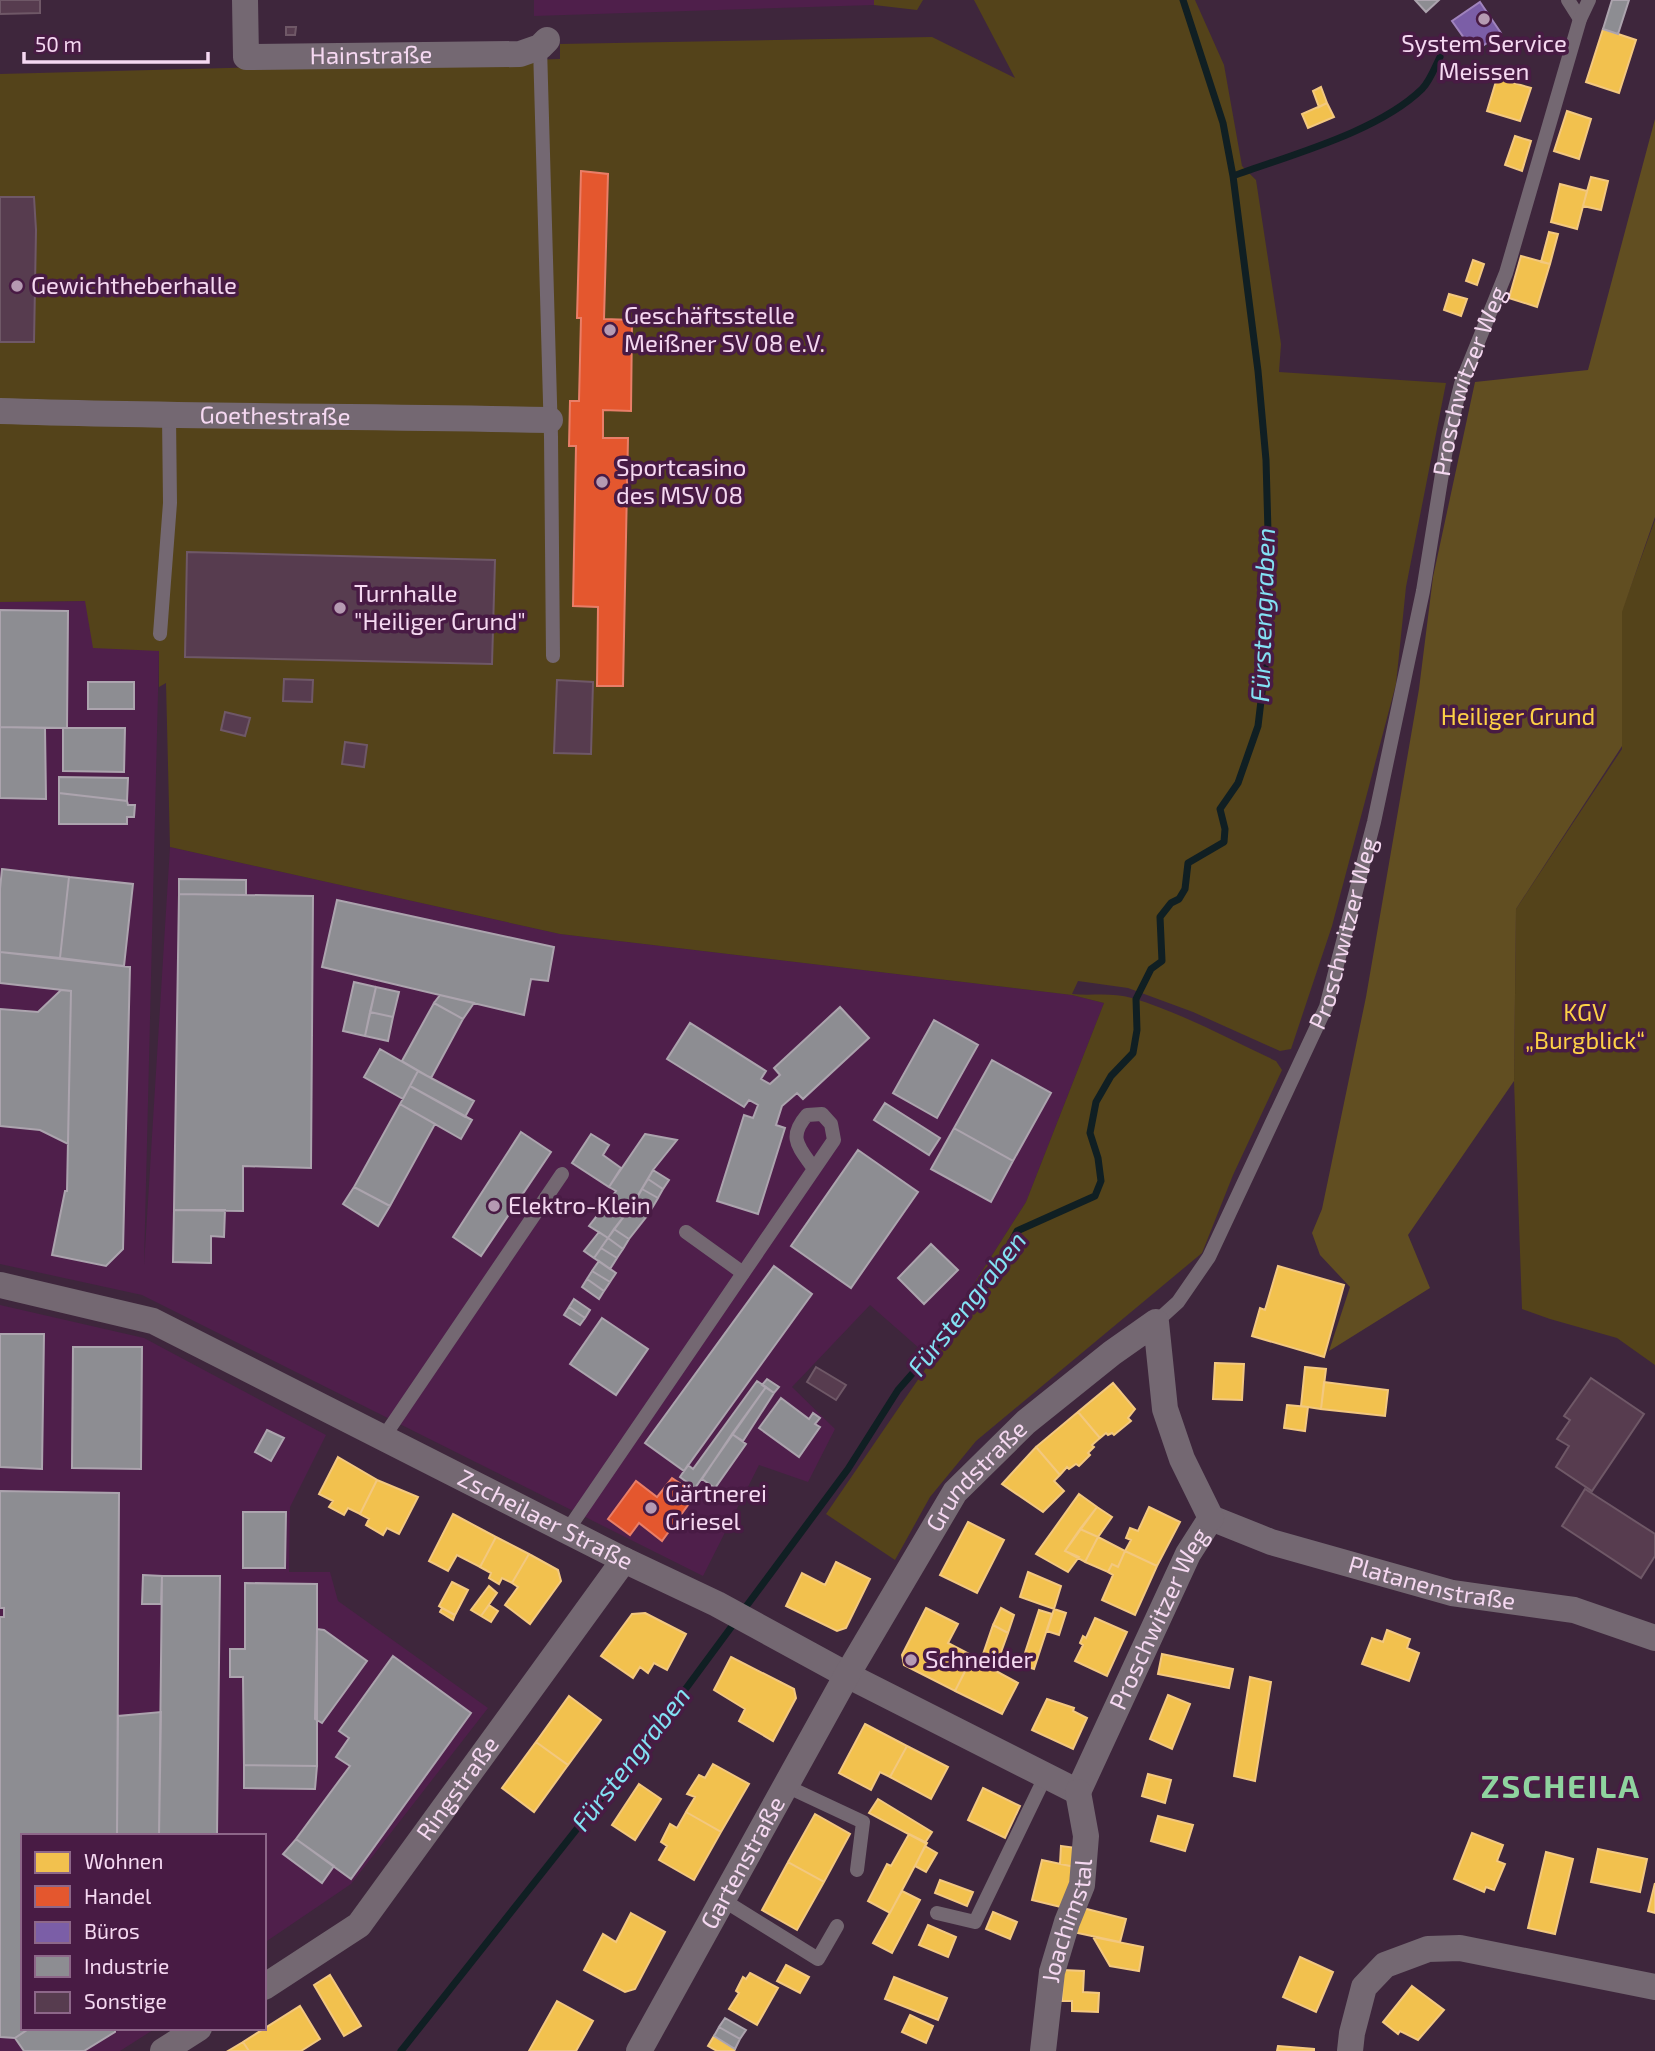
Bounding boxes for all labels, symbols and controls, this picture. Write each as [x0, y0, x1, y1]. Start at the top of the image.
marker: System Service Meissen [1476, 11, 1492, 27]
scale bar [24, 21, 208, 65]
place label: System Service Meissen [1401, 28, 1567, 85]
text: 50 m [35, 31, 82, 56]
street label: Hainstraße [310, 39, 432, 69]
place label: Gewichtheberhalle [31, 270, 237, 299]
marker: Gewichtheberhalle [9, 278, 25, 294]
street label: Proschwitzer Weg [1426, 282, 1512, 478]
place label: Geschäftsstelle Meißner SV 08 e.V. [624, 300, 825, 357]
marker: Geschäftsstelle Meißner SV 08 e.V. [602, 322, 618, 338]
street label: Goethestraße [199, 399, 351, 430]
place label: Sportcasino des MSV 08 [616, 452, 746, 509]
marker: Sportcasino des MSV 08 [594, 474, 610, 490]
water label: Fürstengraben [1243, 527, 1280, 703]
place label: Turnhalle "Heiliger Grund" [354, 578, 526, 635]
marker: Turnhalle "Heiliger Grund" [332, 600, 348, 616]
park label: Heiliger Grund [1441, 701, 1595, 730]
street label: Proschwitzer Weg [1302, 834, 1382, 1034]
park label: KGV „Burgblick“ [1525, 997, 1645, 1054]
place label: Elektro-Klein [508, 1190, 651, 1219]
marker: Elektro-Klein [486, 1198, 502, 1214]
water label: Fürstengraben [900, 1225, 1032, 1381]
street label: Grundstraße [919, 1414, 1032, 1536]
street label: Zscheilaer Straße [454, 1462, 638, 1575]
place label: Gärtnerei Griesel [665, 1478, 767, 1535]
marker: Gärtnerei Griesel [643, 1500, 659, 1516]
street label: Proschwitzer Weg [1102, 1522, 1214, 1714]
street label: Platanenstraße [1345, 1549, 1517, 1615]
place label: Schneider [925, 1644, 1034, 1673]
marker: Schneider [903, 1652, 919, 1668]
water label: Fürstengraben [564, 1680, 696, 1836]
street label: Ringstraße [409, 1730, 504, 1845]
district label: ZSCHEILA [1481, 1766, 1641, 1804]
street label: Gartenstraße [693, 1791, 790, 1934]
legend [21, 1834, 266, 2030]
text: Wohnen [84, 1848, 163, 1873]
street label: Joachimstal [1035, 1858, 1097, 1985]
text: Handel [84, 1883, 152, 1908]
text: Büros [84, 1918, 140, 1943]
text: Industrie [84, 1953, 169, 1978]
text: Sonstige [84, 1988, 167, 2013]

